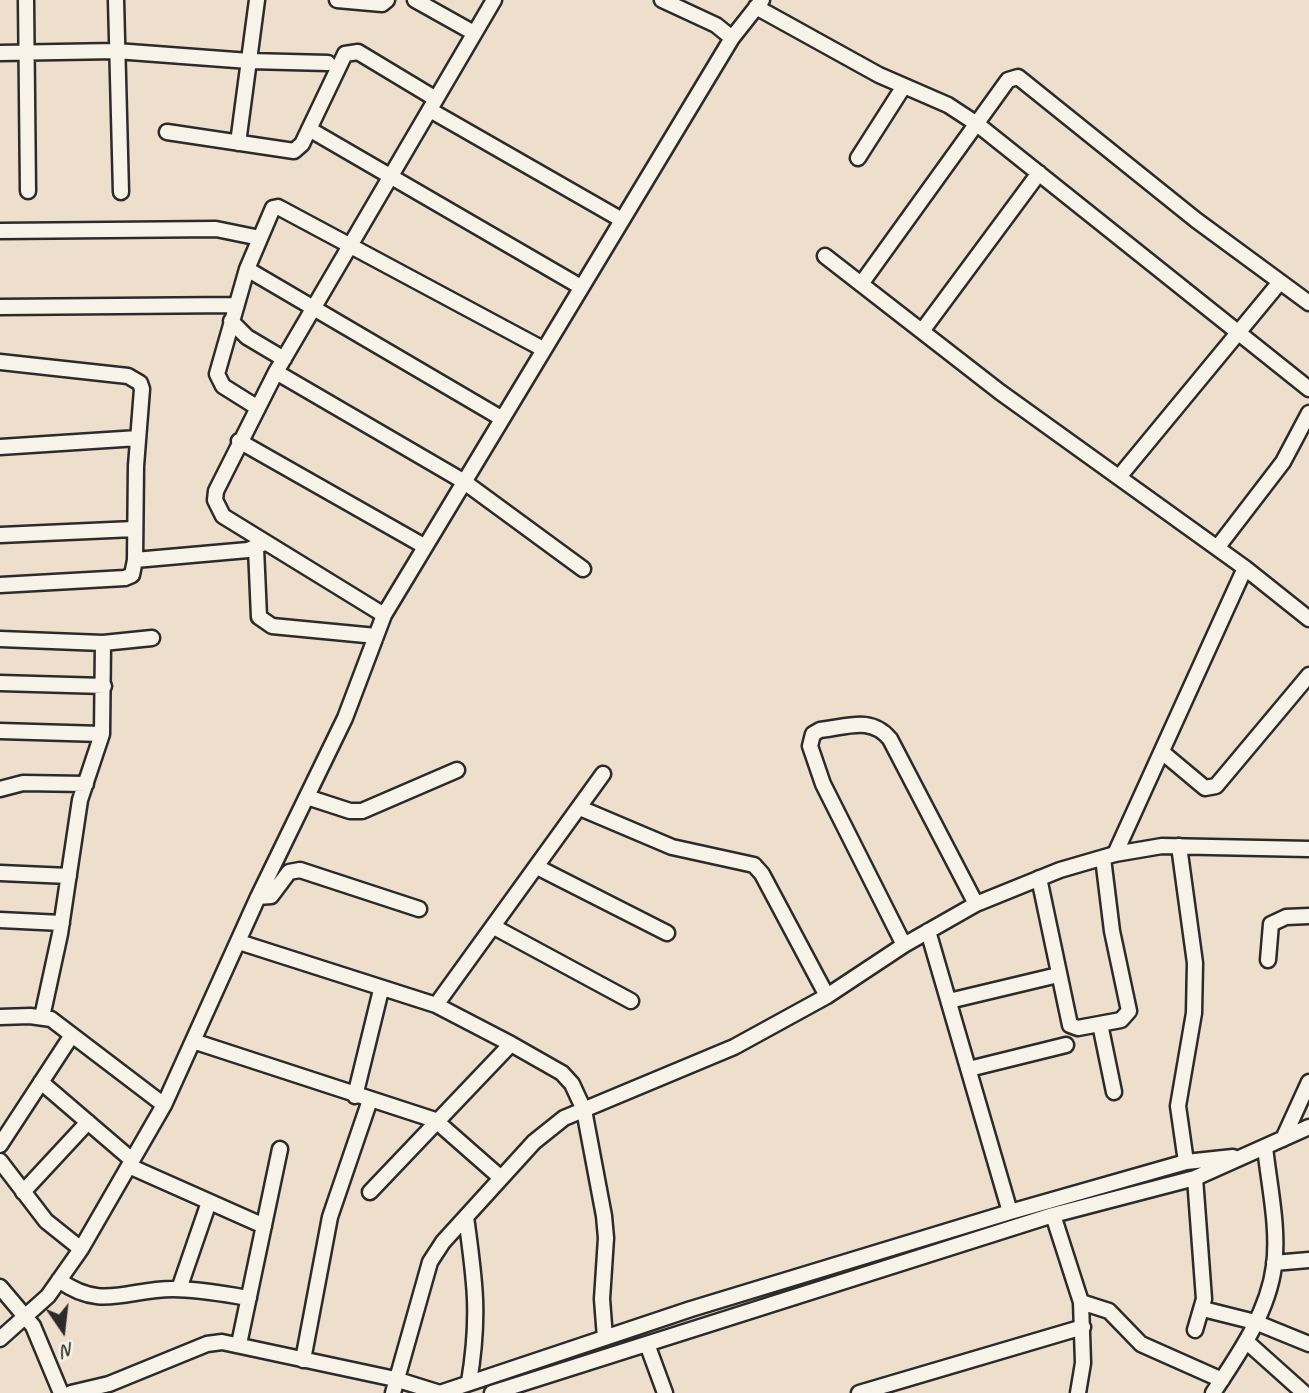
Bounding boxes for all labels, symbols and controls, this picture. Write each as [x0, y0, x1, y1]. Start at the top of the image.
north arrow [28, 1295, 98, 1365]
text: N [59, 1337, 77, 1363]

